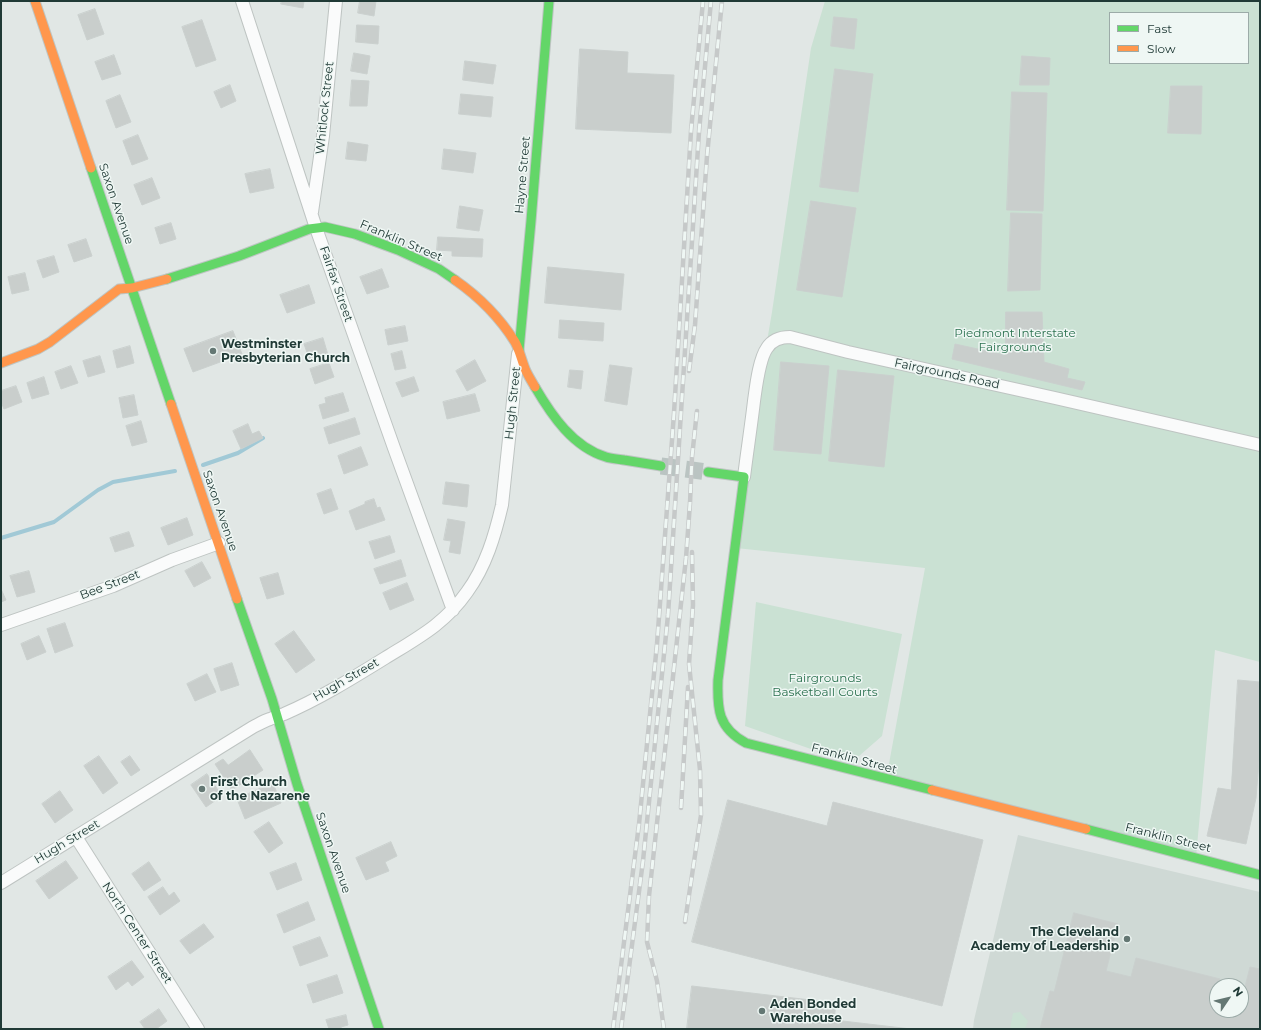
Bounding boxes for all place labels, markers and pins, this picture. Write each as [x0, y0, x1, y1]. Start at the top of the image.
place label: Westminster Presbyterian Church [221, 337, 350, 365]
marker: Westminster Presbyterian Church [208, 346, 218, 356]
place label: First Church of the Nazarene [210, 775, 310, 803]
marker: First Church of the Nazarene [197, 784, 207, 794]
place label: The Cleveland Academy of Leadership [971, 925, 1119, 953]
marker: The Cleveland Academy of Leadership [1122, 934, 1132, 944]
place label: Aden Bonded Warehouse [770, 997, 856, 1025]
marker: Aden Bonded Warehouse [757, 1006, 767, 1016]

